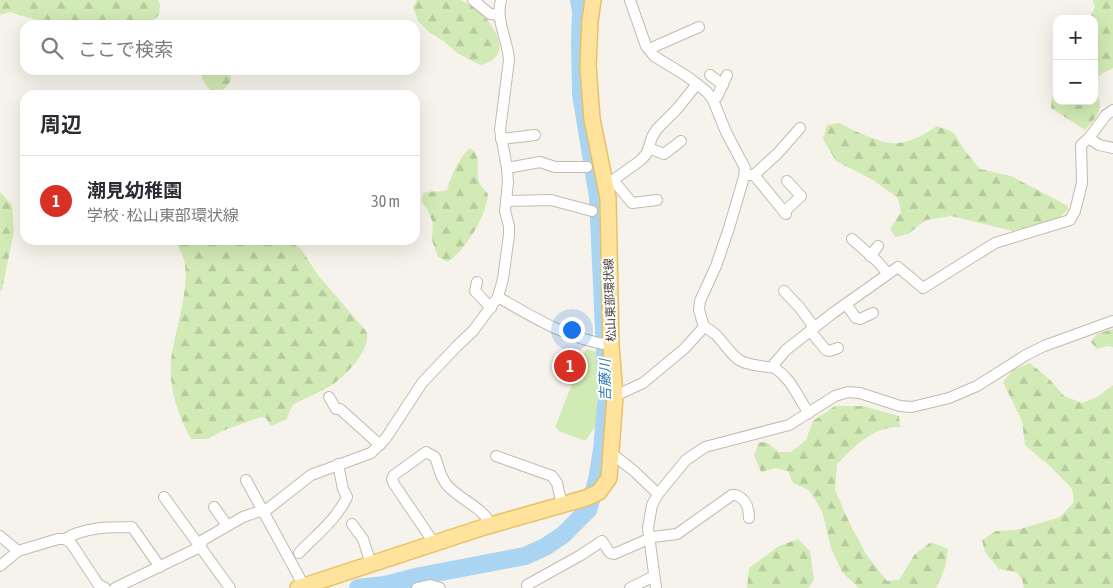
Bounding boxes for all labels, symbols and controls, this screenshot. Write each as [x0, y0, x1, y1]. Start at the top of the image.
map controls [1053, 15, 1098, 105]
button: + [1053, 15, 1098, 60]
search box [20, 20, 420, 75]
icon: search [38, 34, 66, 62]
text: ここで検索 [78, 38, 173, 60]
button: − [1053, 60, 1098, 105]
text: 周辺 [40, 112, 82, 136]
text: 潮見幼稚園 [87, 179, 182, 201]
text: 1 [52, 192, 60, 210]
text: 30 m [371, 192, 400, 210]
text: 学校 · 松山東部環状線 [87, 206, 239, 224]
street label: 松山東部環状線 [602, 258, 618, 342]
your location [559, 317, 585, 343]
pin: 1 [554, 347, 586, 385]
water label: 吉藤川 [597, 357, 613, 401]

